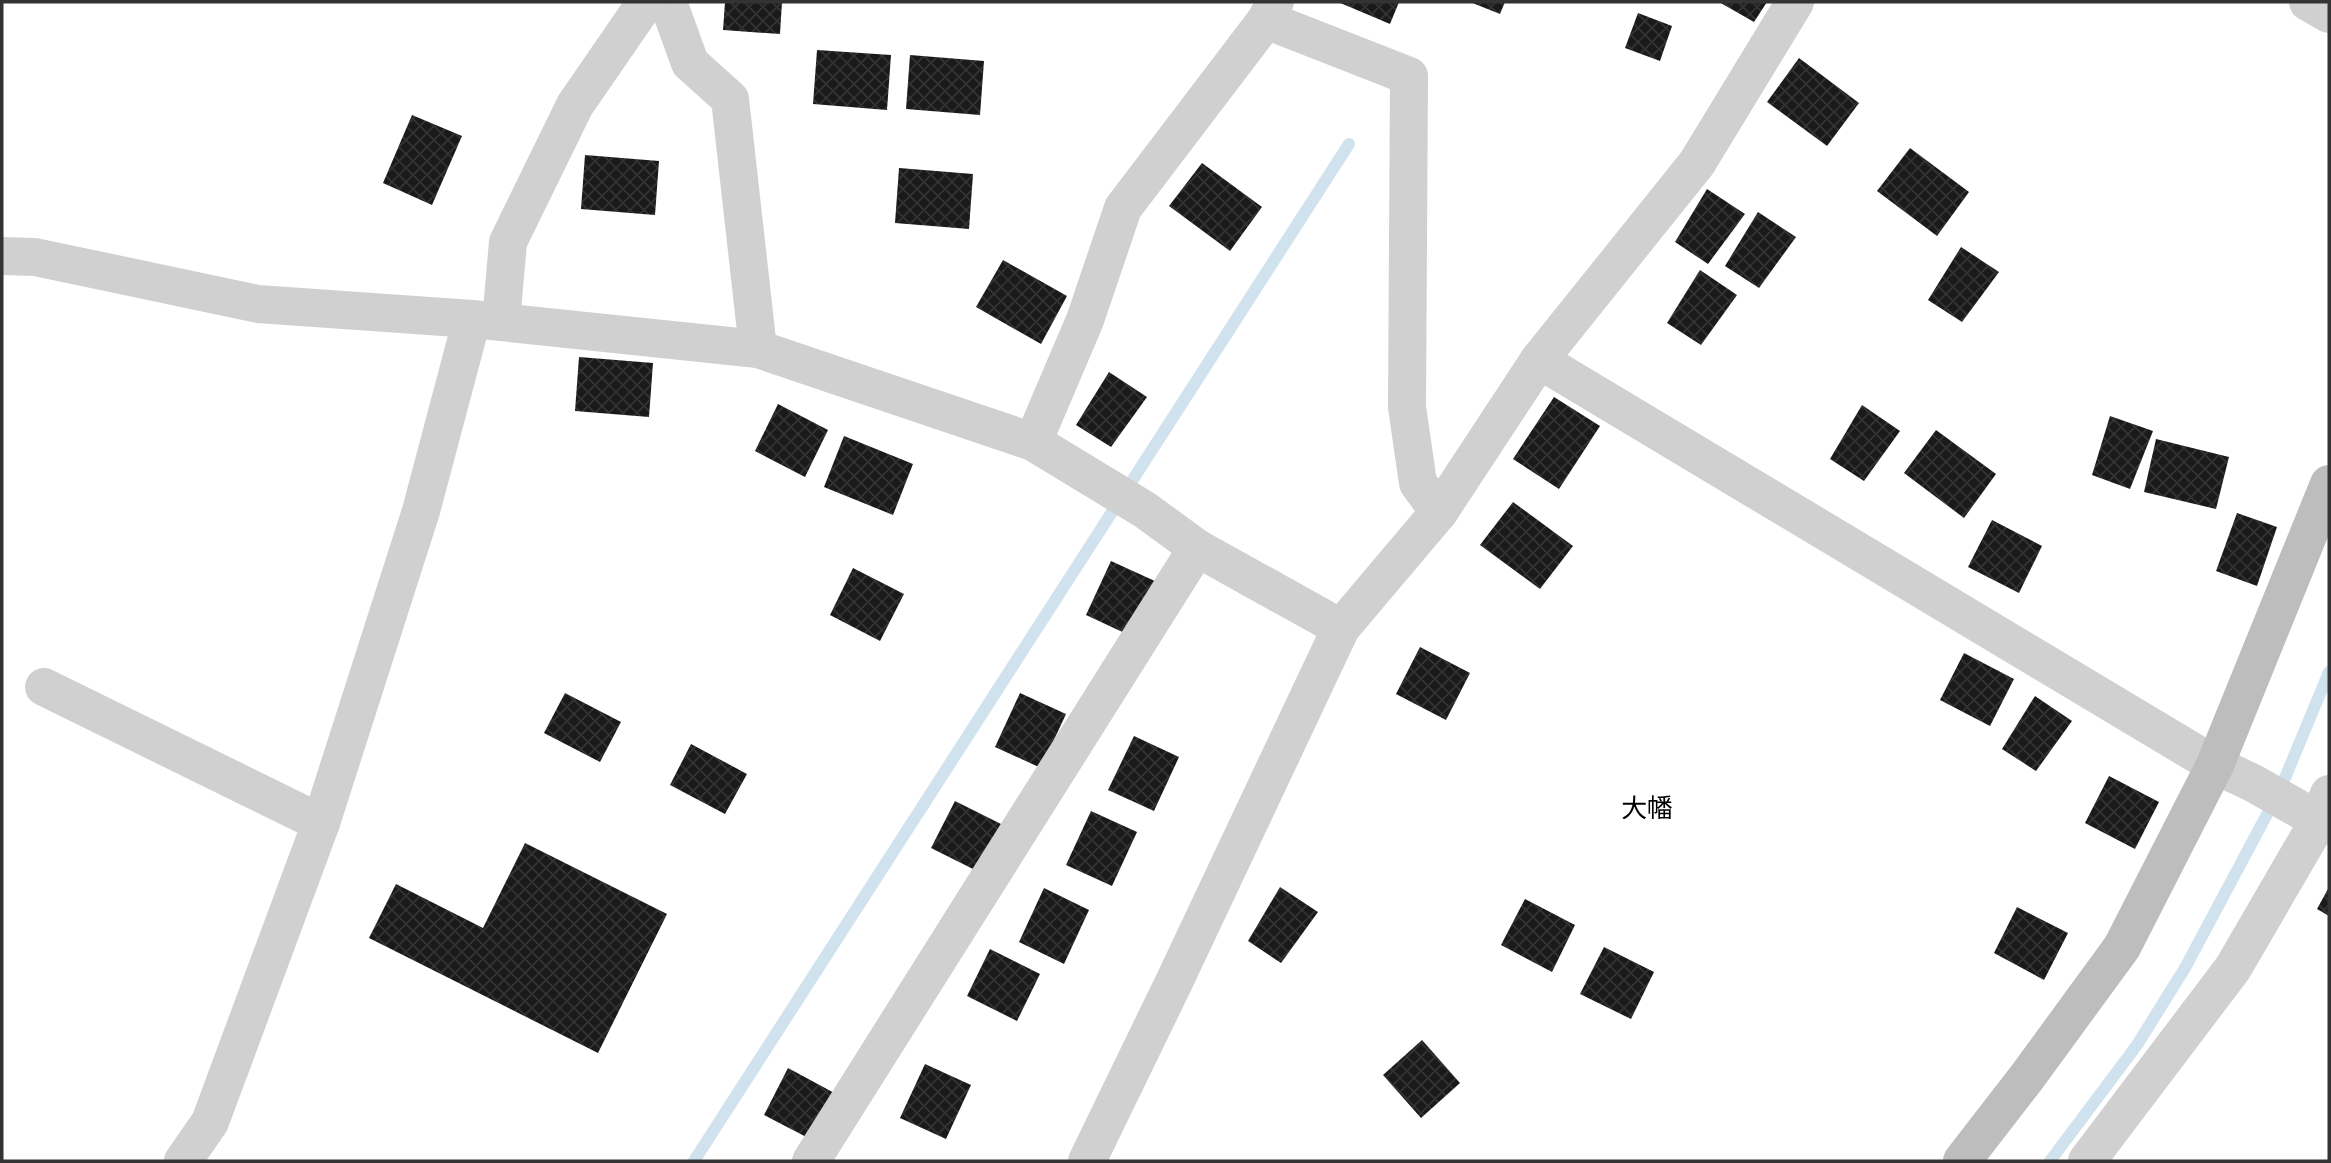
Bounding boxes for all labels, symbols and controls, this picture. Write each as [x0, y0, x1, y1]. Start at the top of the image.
district label: 大幡 [1621, 793, 1673, 824]

